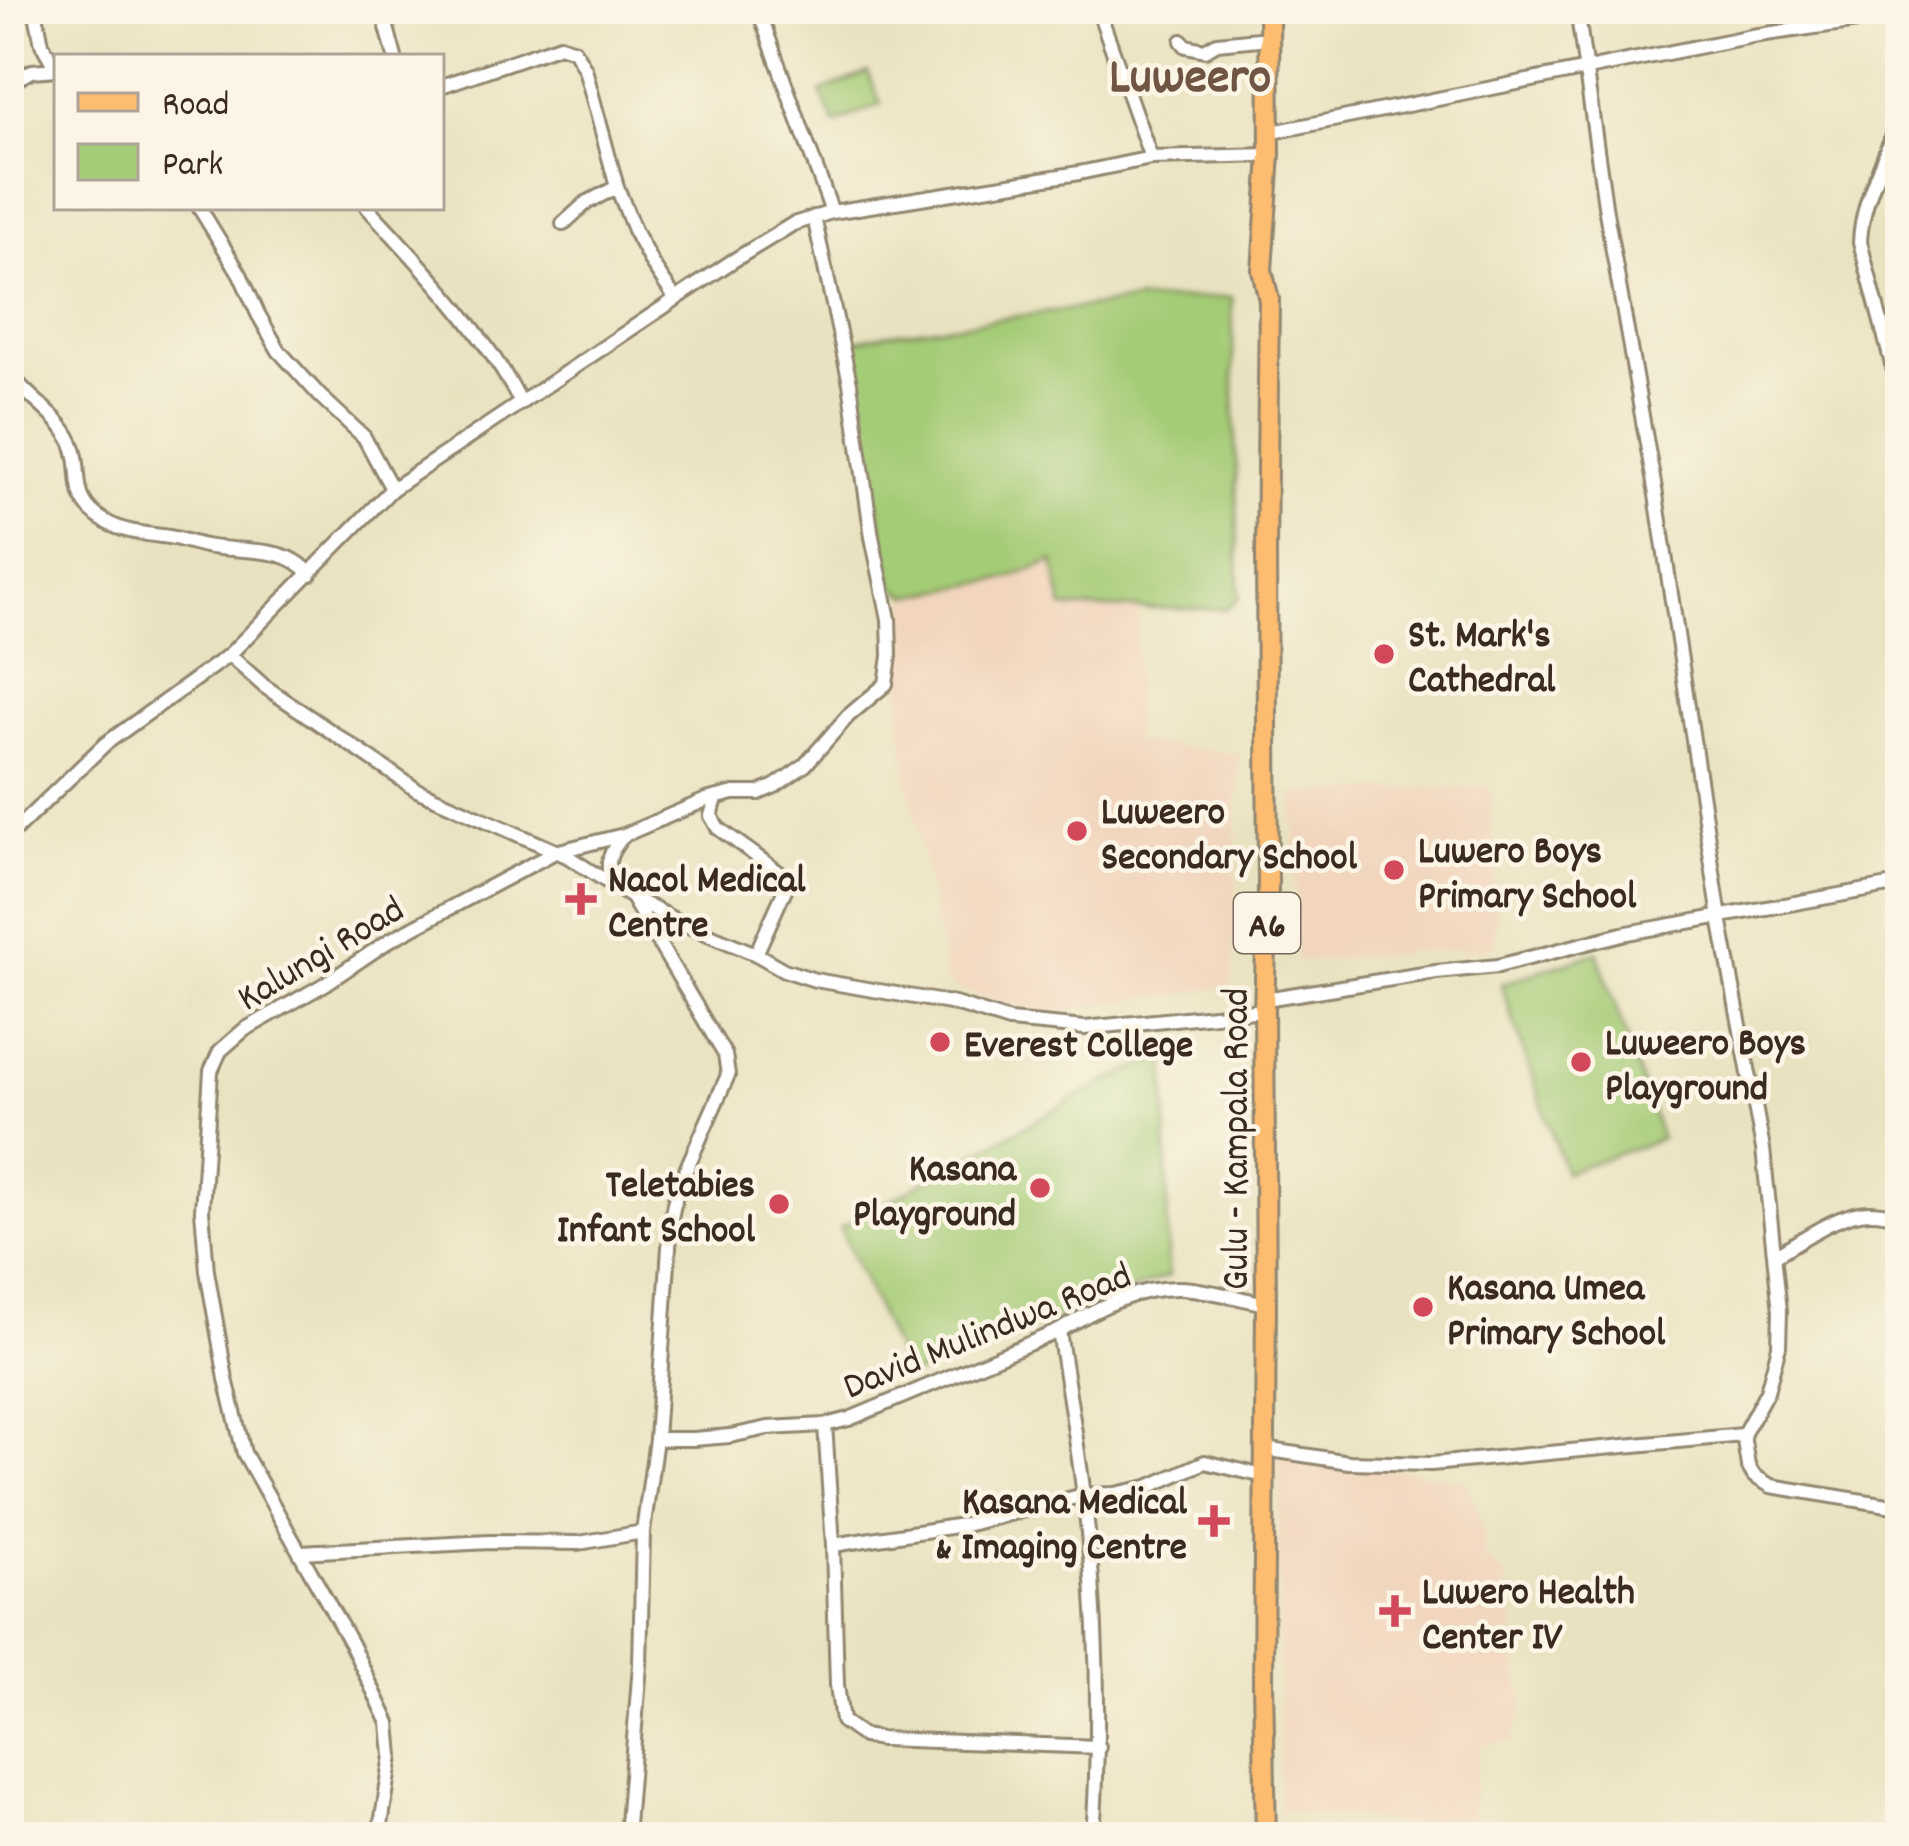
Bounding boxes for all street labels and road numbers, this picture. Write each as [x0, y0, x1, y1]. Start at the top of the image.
street label: Kalungi Road [228, 885, 416, 1028]
road number: A6 [1234, 893, 1300, 953]
street label: Gulu - Kampala Road [1212, 988, 1267, 1290]
street label: David Mulindwa Road [836, 1251, 1141, 1417]

